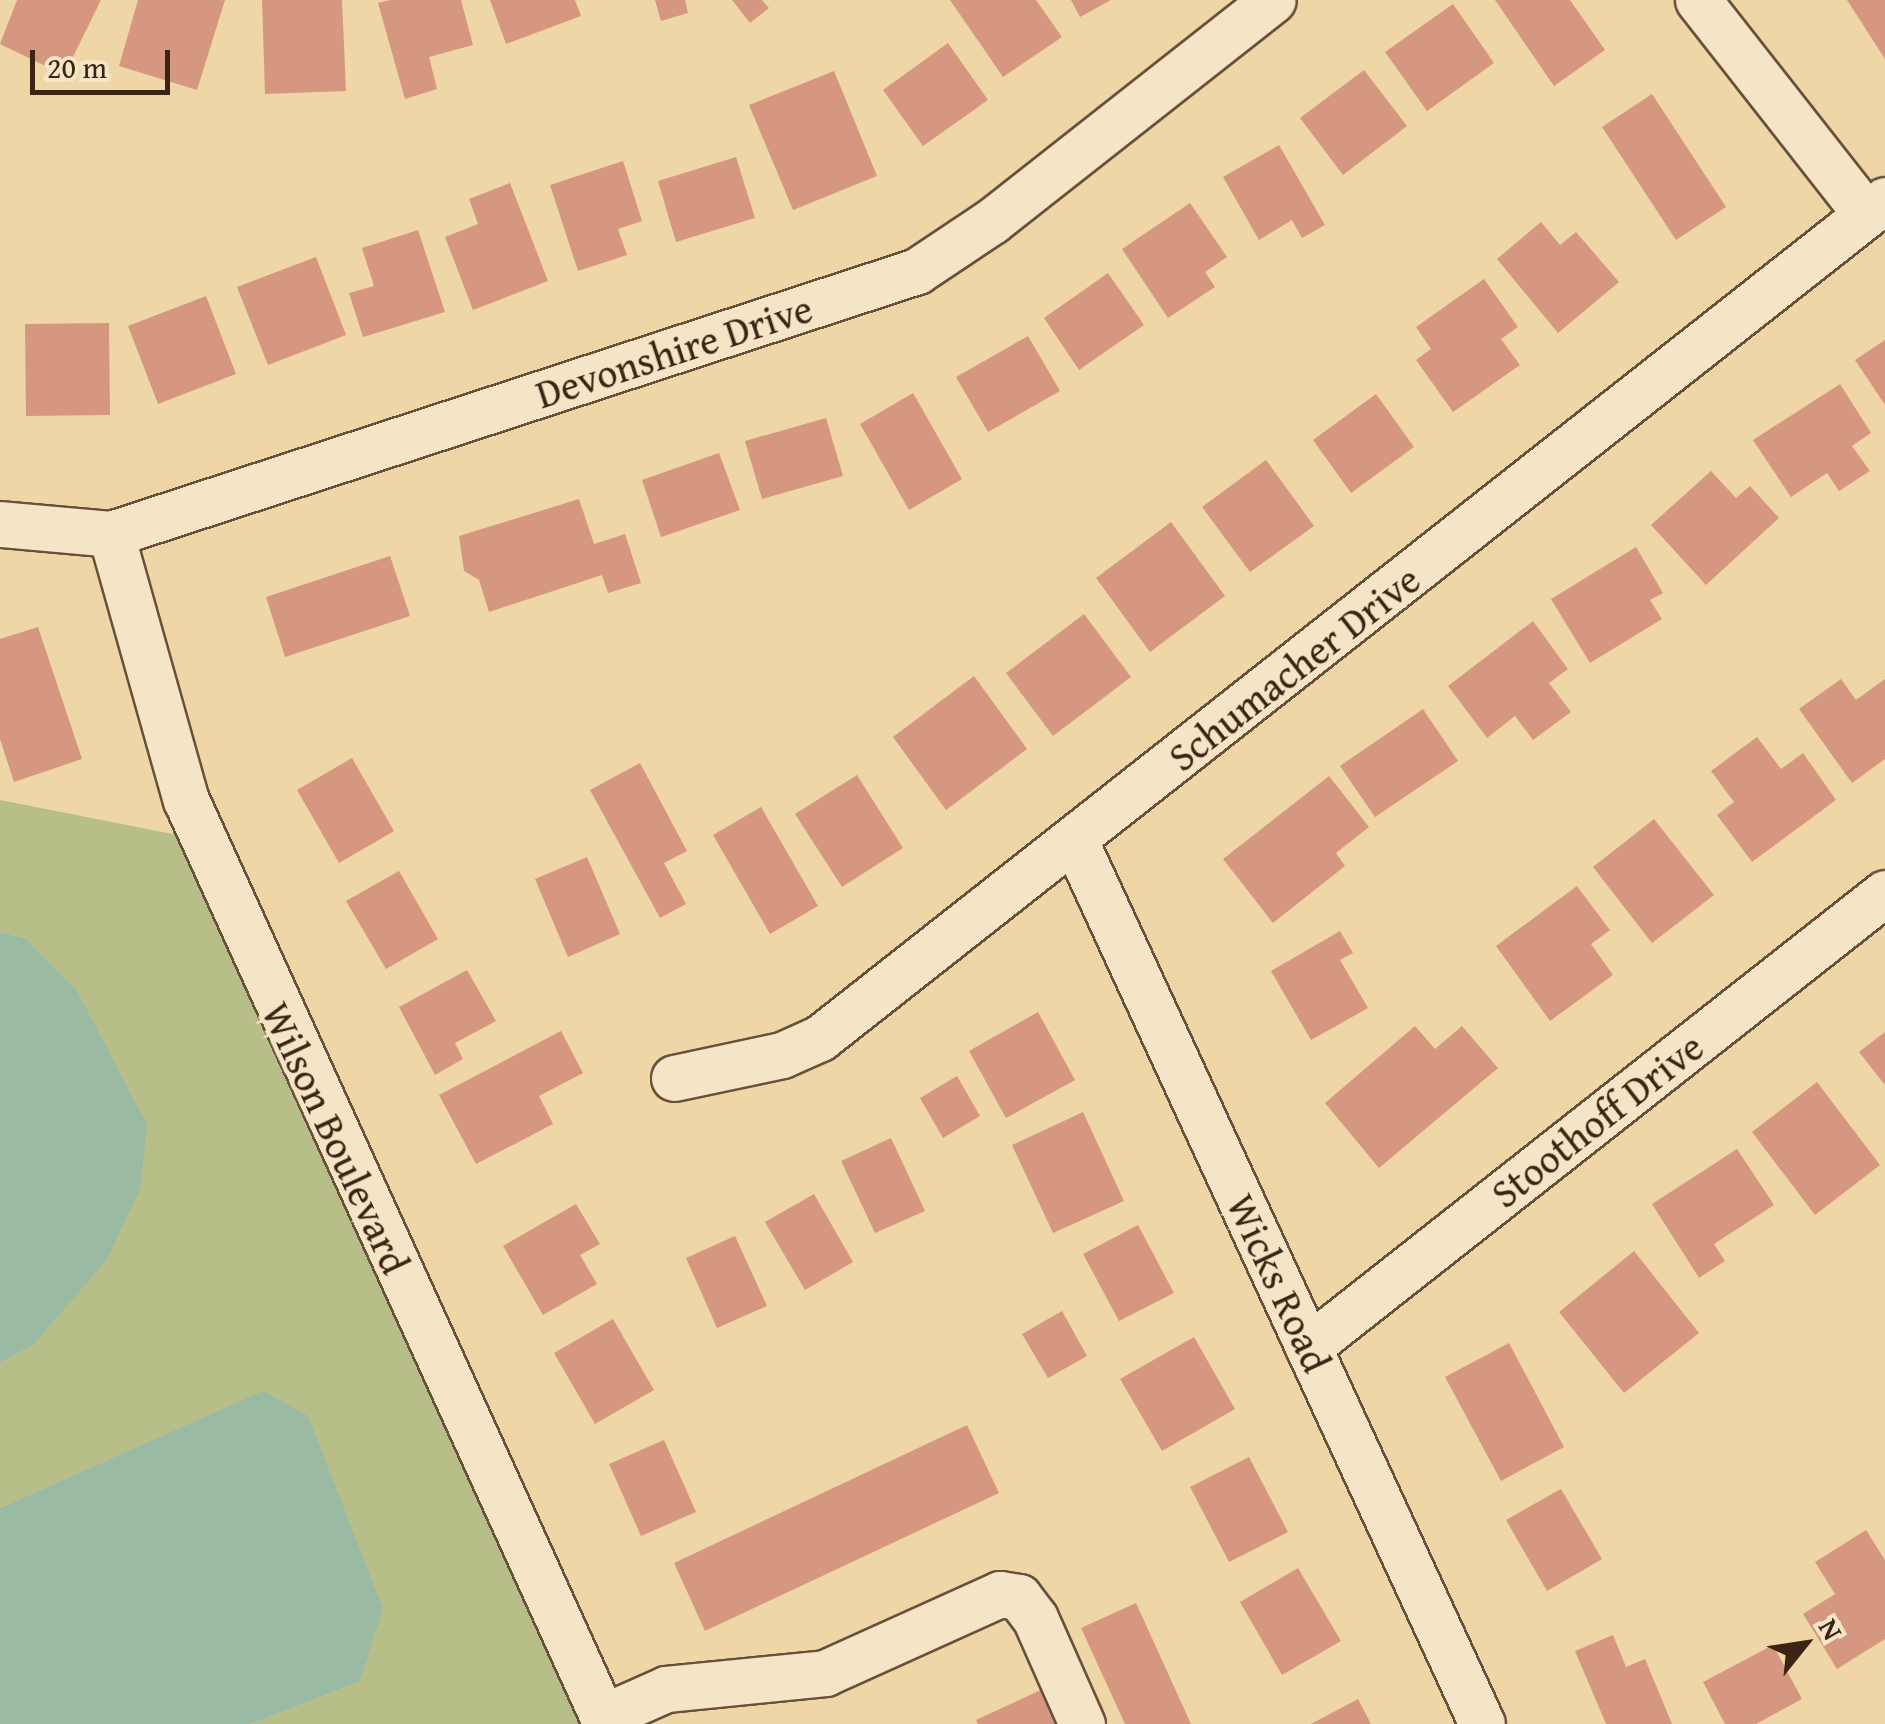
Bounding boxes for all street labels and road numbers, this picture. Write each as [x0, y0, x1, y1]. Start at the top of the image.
street label: Devonshire Drive [530, 284, 818, 418]
street label: Schumacher Drive [1159, 555, 1429, 781]
street label: Wilson Boulevard [252, 995, 420, 1281]
street label: Stoothoff Drive [1481, 1022, 1713, 1218]
street label: Wicks Road [1217, 1186, 1341, 1380]

